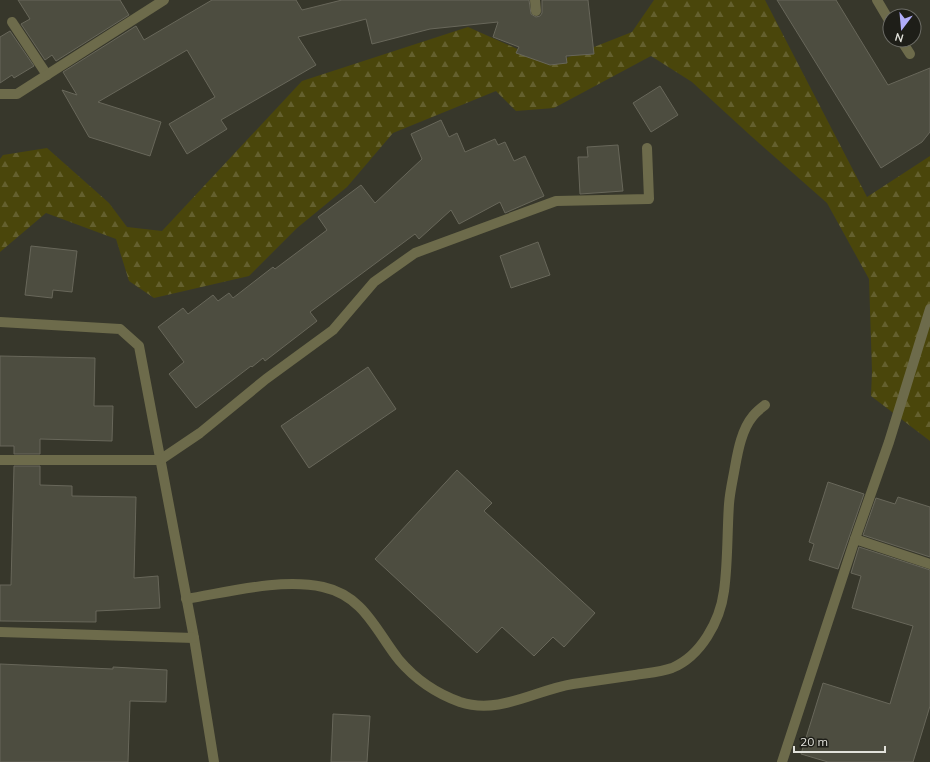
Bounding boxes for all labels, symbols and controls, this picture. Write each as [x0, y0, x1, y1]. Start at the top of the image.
north arrow [882, 8, 922, 48]
text: N [893, 30, 905, 45]
scale bar [794, 728, 885, 754]
text: 20 m [800, 734, 828, 749]

